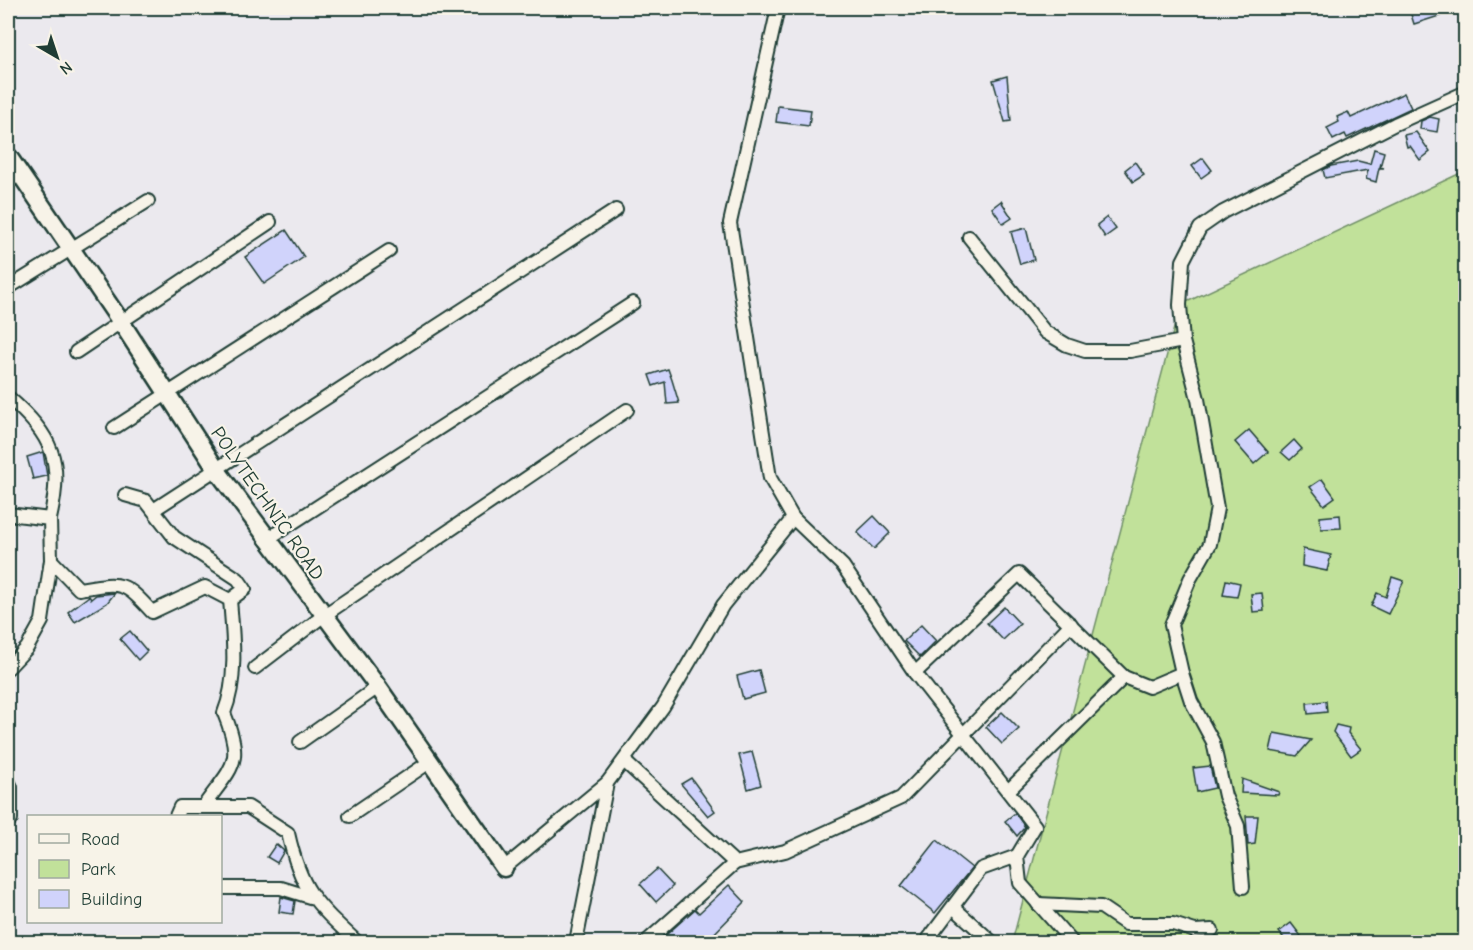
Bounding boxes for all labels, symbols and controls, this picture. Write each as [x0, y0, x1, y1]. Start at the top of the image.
north arrow [27, 27, 87, 87]
text: N [56, 58, 76, 78]
street label: POLYTECHNIC ROAD [206, 422, 329, 584]
legend [27, 815, 222, 923]
text: Road [81, 829, 120, 850]
text: Park [81, 859, 116, 880]
text: Building [81, 889, 143, 910]

